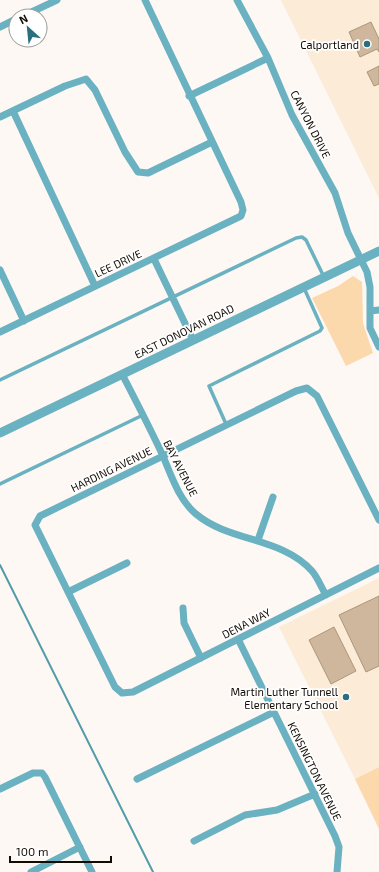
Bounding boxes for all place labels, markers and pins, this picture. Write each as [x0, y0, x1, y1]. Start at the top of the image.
place label: Calportland [300, 38, 359, 51]
marker: Calportland [362, 39, 372, 49]
place label: Martin Luther Tunnell Elementary School [230, 685, 339, 711]
marker: Martin Luther Tunnell Elementary School [341, 692, 351, 702]

